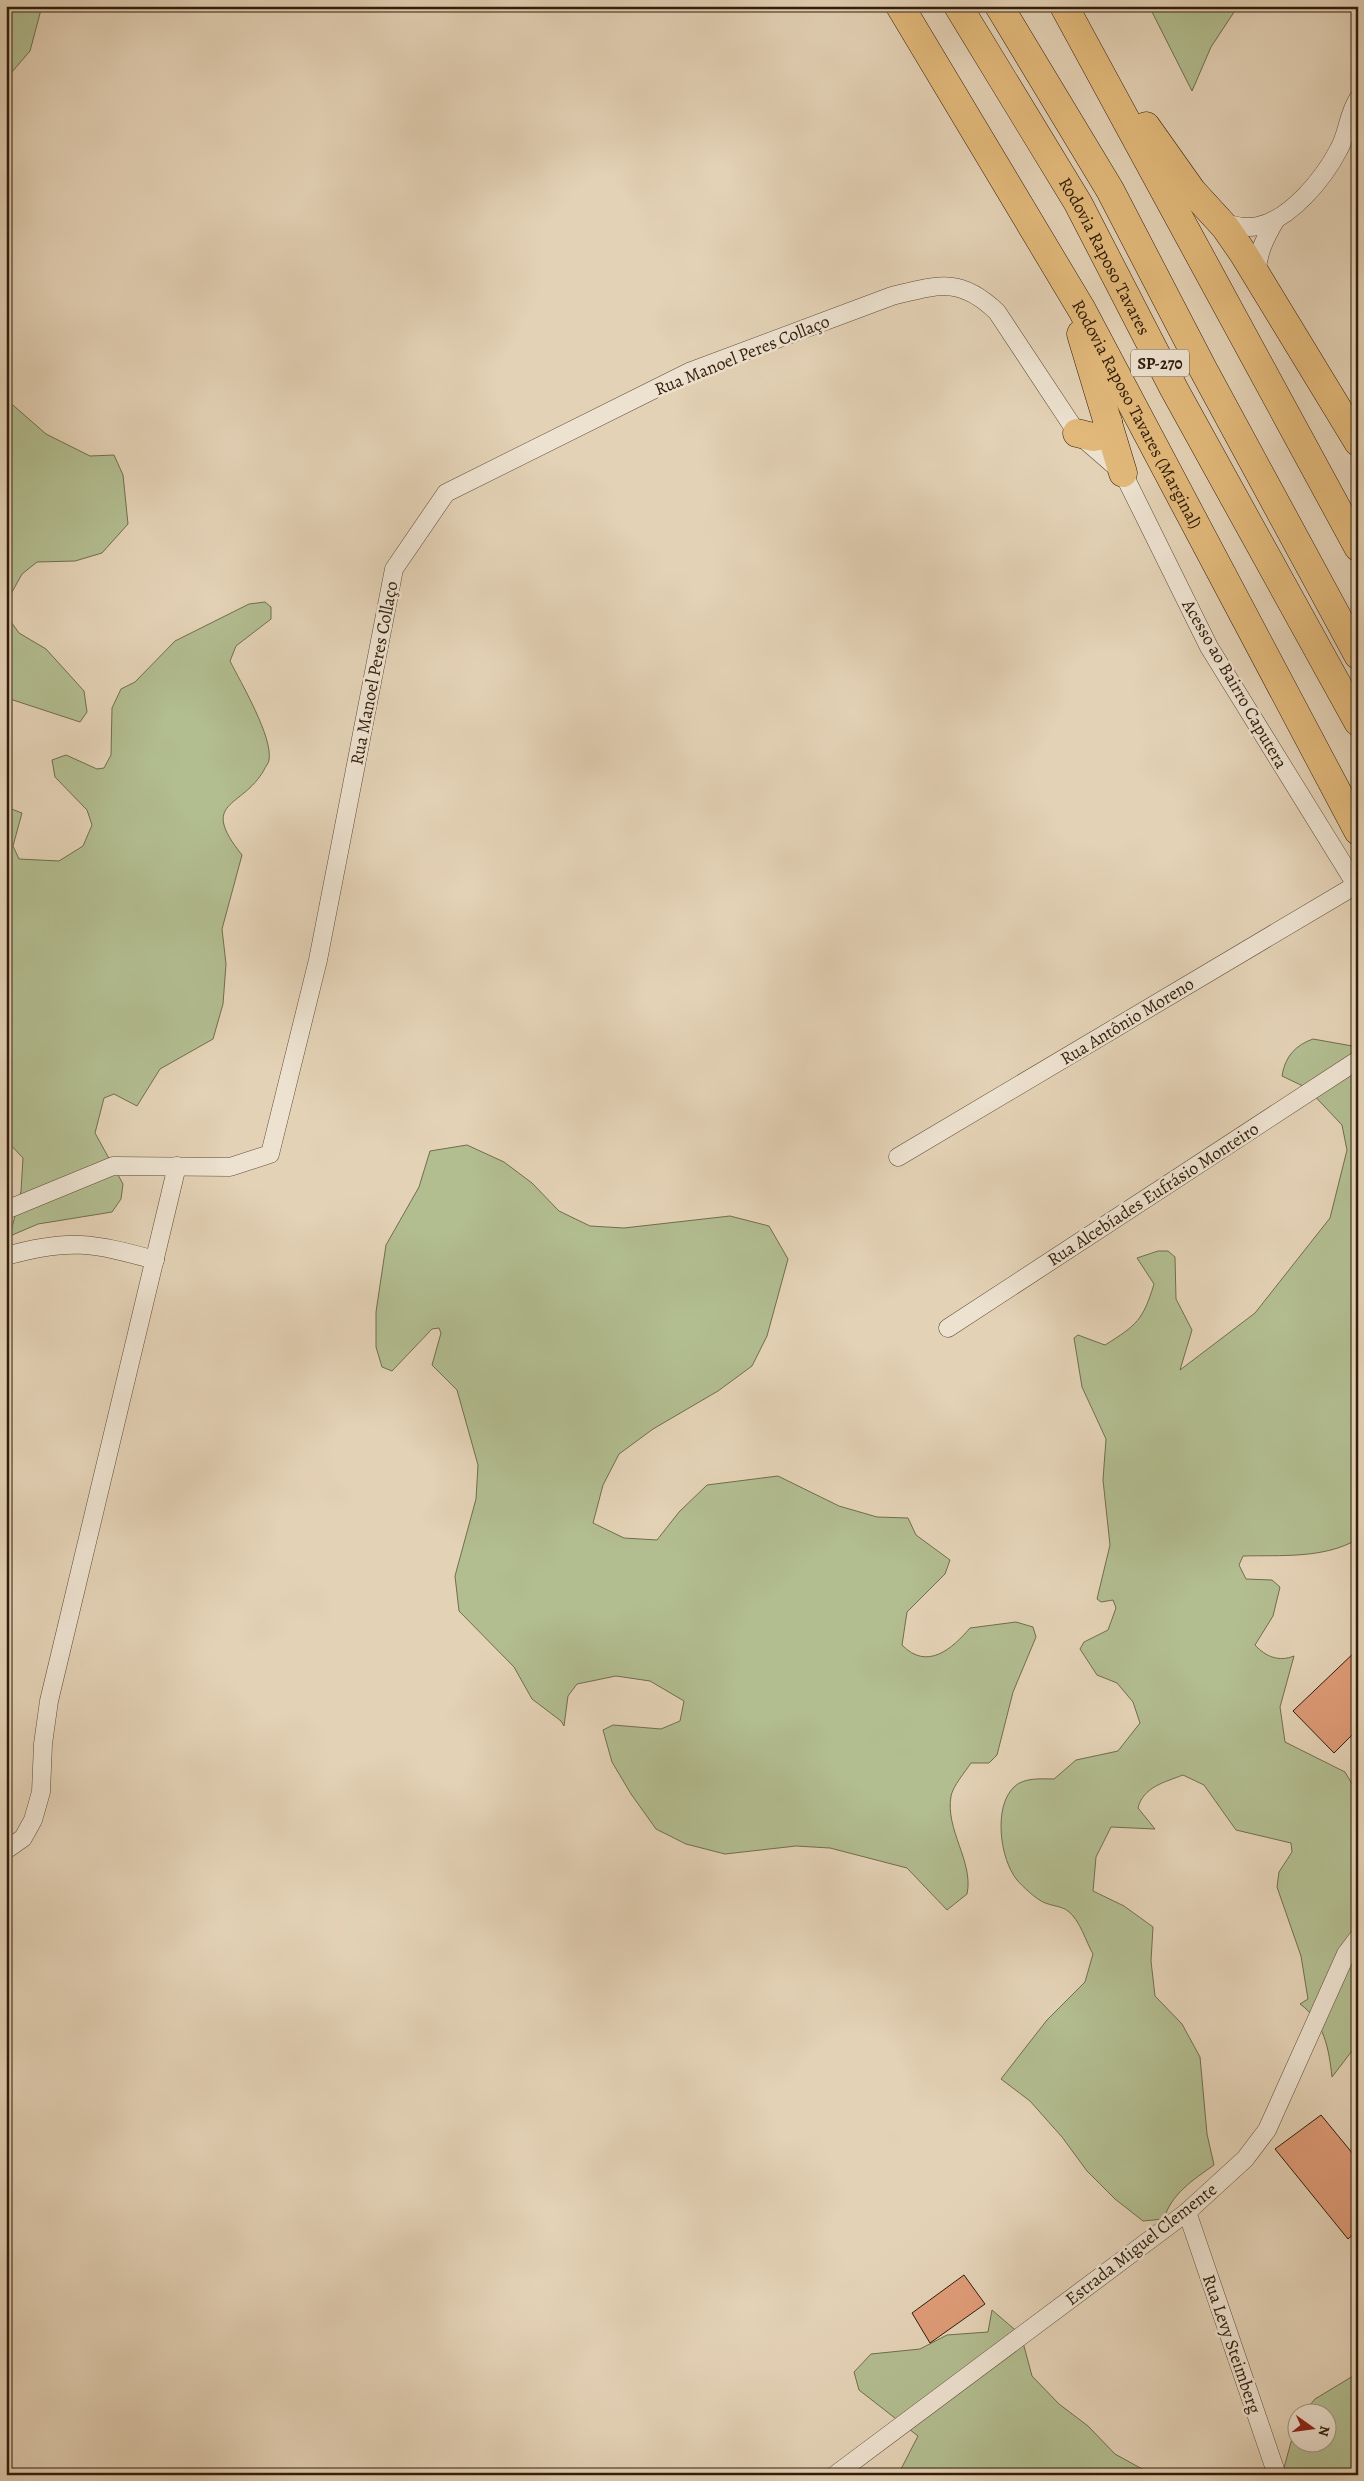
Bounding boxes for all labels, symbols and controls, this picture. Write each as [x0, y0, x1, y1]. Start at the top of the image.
street label: Rodovia Raposo Tavares [1053, 173, 1156, 339]
street label: Rodovia Raposo Tavares (Marginal) [1066, 295, 1208, 533]
street label: Rua Manoel Peres Collaço [651, 309, 833, 401]
road number: SP-270 [1131, 349, 1189, 376]
street label: Rua Manoel Peres Collaço [344, 579, 404, 767]
street label: Acesso ao Bairro Caputera [1176, 594, 1294, 774]
street label: Rua Antônio Moreno [1056, 972, 1198, 1070]
street label: Rua Alcebíades Eufrásio Monteiro [1043, 1116, 1263, 1271]
street label: Estrada Miguel Clemente [1060, 2177, 1222, 2311]
street label: Rua Levy Steimberg [1197, 2271, 1267, 2417]
north arrow [1286, 2404, 1336, 2454]
text: N [1314, 2424, 1335, 2438]

